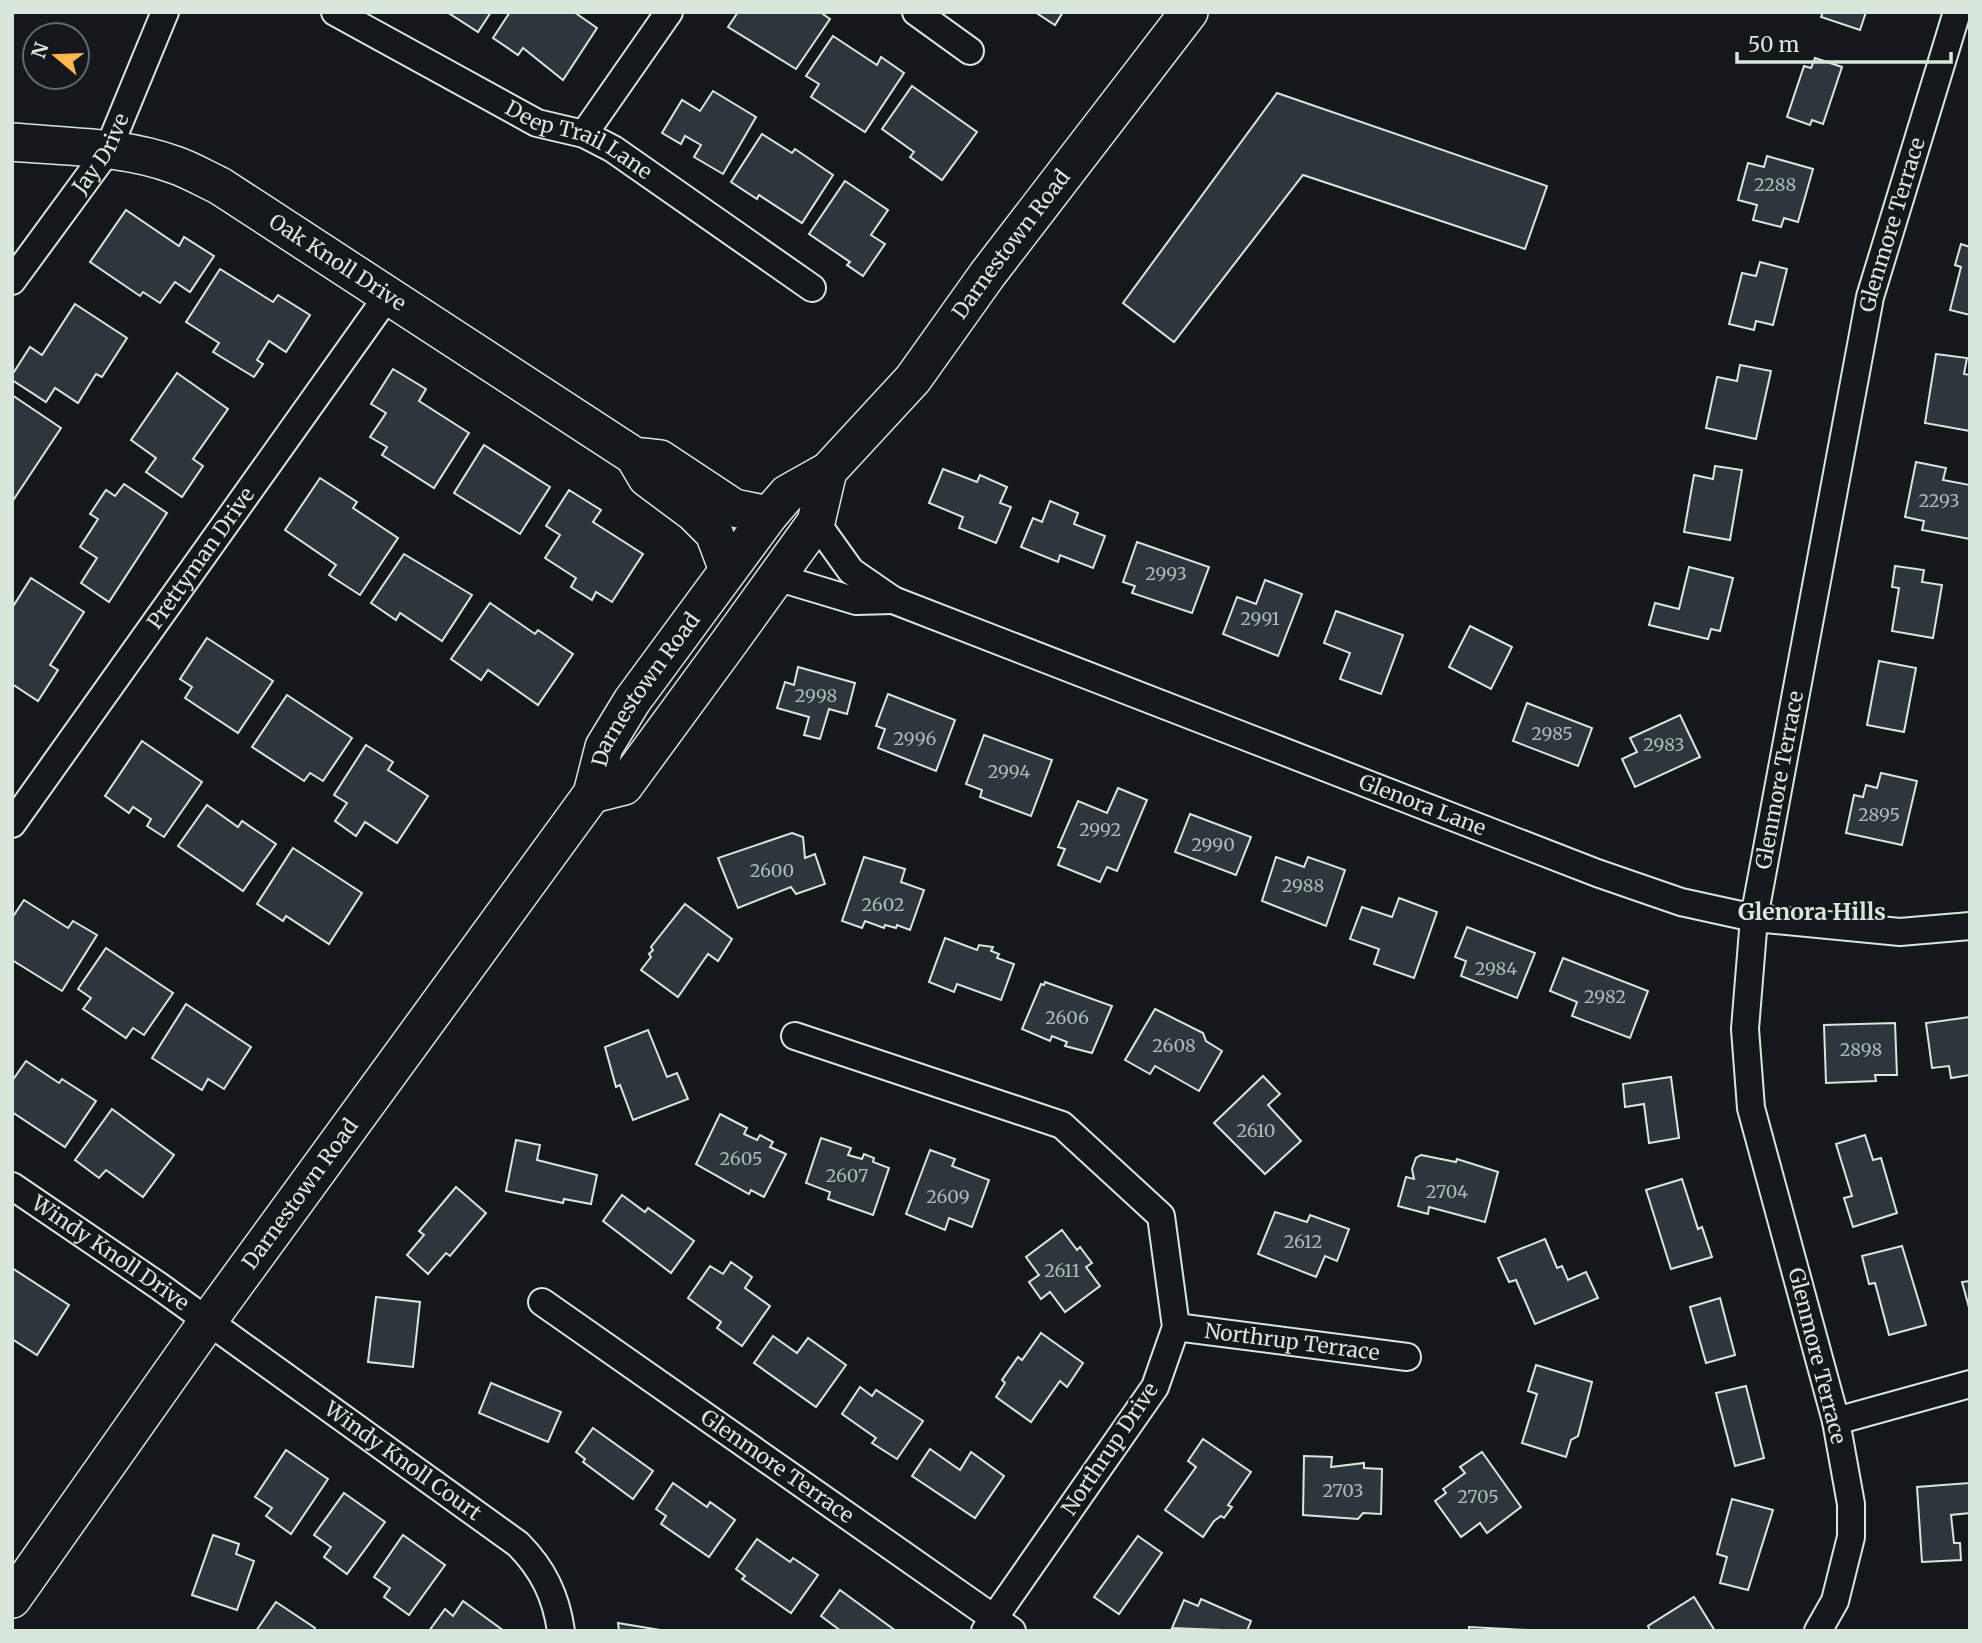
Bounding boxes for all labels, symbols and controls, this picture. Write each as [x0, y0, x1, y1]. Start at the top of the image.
north arrow [21, 21, 91, 91]
scale bar [1737, 21, 1951, 65]
text: 50 m [1748, 31, 1799, 58]
text: N [26, 39, 54, 61]
street label: Deep Trail Lane [501, 94, 657, 185]
street label: Jay Drive [66, 109, 135, 200]
street label: Glenmore Terrace [1854, 134, 1931, 314]
street label: Darnestown Road [946, 164, 1076, 324]
house number: 2288 [1754, 173, 1796, 196]
street label: Oak Knoll Drive [264, 208, 411, 317]
street label: Prettyman Drive [141, 482, 260, 634]
house number: 2293 [1918, 489, 1960, 512]
house number: 2993 [1145, 562, 1187, 585]
street label: Darnestown Road [586, 607, 706, 769]
house number: 2991 [1240, 607, 1280, 630]
house number: 2998 [795, 684, 837, 707]
street label: Glenmore Terrace [1749, 689, 1809, 871]
house number: 2985 [1531, 722, 1573, 745]
house number: 2996 [894, 727, 937, 750]
house number: 2983 [1643, 733, 1685, 756]
house number: 2994 [988, 760, 1030, 783]
street label: Glenora Lane [1355, 768, 1490, 842]
house number: 2895 [1858, 803, 1900, 826]
house number: 2992 [1079, 818, 1121, 841]
house number: 2990 [1191, 833, 1235, 856]
house number: 2600 [750, 859, 794, 882]
house number: 2988 [1282, 874, 1324, 897]
house number: 2602 [862, 893, 904, 916]
district label: Glenora Hills [1738, 897, 1886, 926]
house number: 2984 [1475, 957, 1517, 980]
house number: 2982 [1584, 985, 1626, 1008]
house number: 2606 [1045, 1006, 1089, 1029]
house number: 2608 [1152, 1034, 1196, 1057]
house number: 2898 [1840, 1038, 1882, 1061]
street label: Darnestown Road [236, 1113, 364, 1275]
house number: 2610 [1237, 1119, 1275, 1142]
house number: 2605 [720, 1147, 762, 1170]
house number: 2607 [826, 1164, 868, 1187]
house number: 2704 [1426, 1180, 1468, 1203]
house number: 2609 [926, 1185, 970, 1208]
street label: Windy Knoll Drive [26, 1189, 195, 1316]
house number: 2612 [1284, 1230, 1322, 1253]
house number: 2611 [1044, 1259, 1080, 1282]
street label: Glenmore Terrace [1783, 1265, 1852, 1447]
street label: Northrup Terrace [1203, 1317, 1381, 1366]
street label: Northrup Drive [1055, 1377, 1164, 1520]
street label: Windy Knoll Court [319, 1395, 487, 1526]
street label: Glenmore Terrace [696, 1403, 859, 1529]
house number: 2703 [1323, 1479, 1363, 1502]
house number: 2705 [1457, 1485, 1499, 1508]

